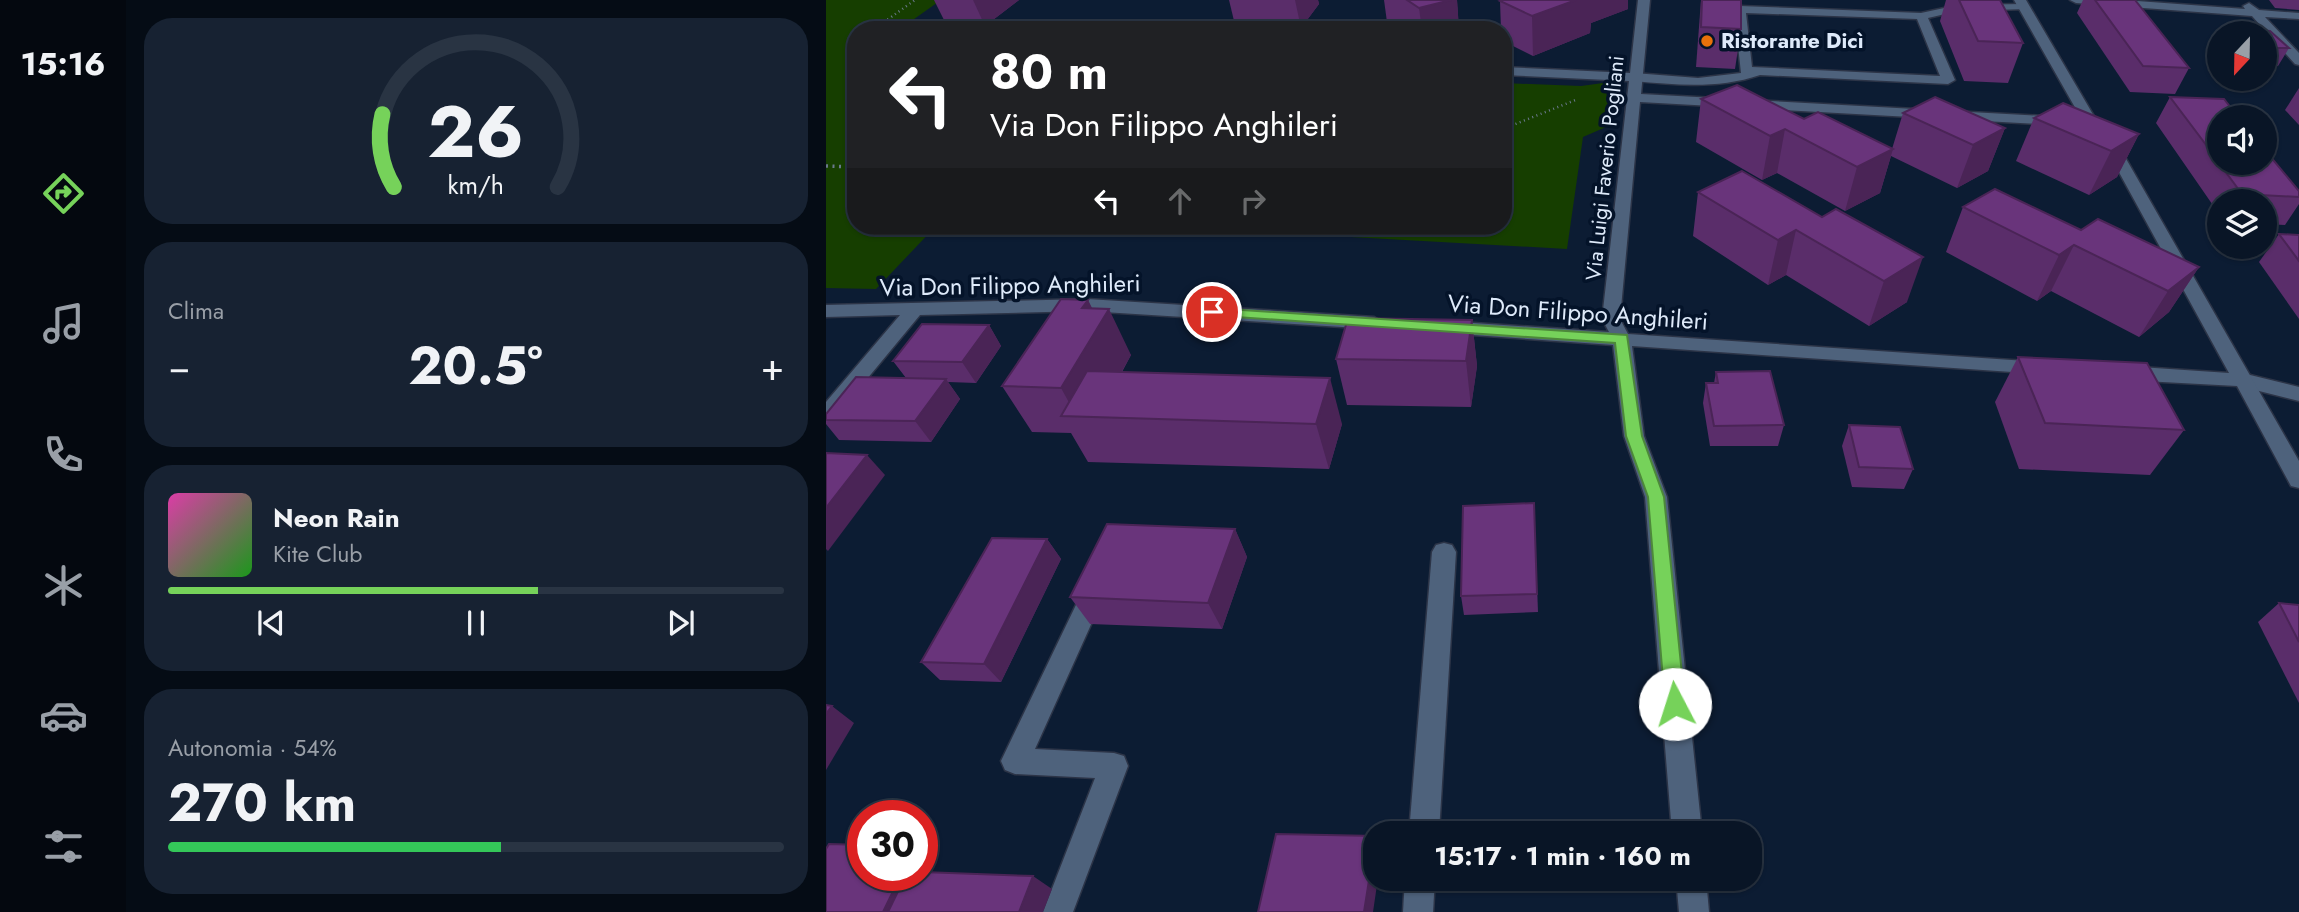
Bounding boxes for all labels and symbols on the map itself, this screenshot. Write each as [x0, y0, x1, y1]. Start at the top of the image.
north arrow [2207, 21, 2277, 91]
place label: Ristorante Dicì [1721, 26, 1863, 56]
marker: Ristorante Dicì [1699, 33, 1715, 49]
street label: Via Luigi Faverio Pogliani [1578, 54, 1632, 282]
street label: Via Don Filippo Anghileri [879, 265, 1141, 305]
pin [1182, 282, 1242, 342]
street label: Via Don Filippo Anghileri [1447, 285, 1709, 339]
position arrow [1638, 667, 1712, 741]
speed limit sign: 30 [847, 800, 938, 891]

